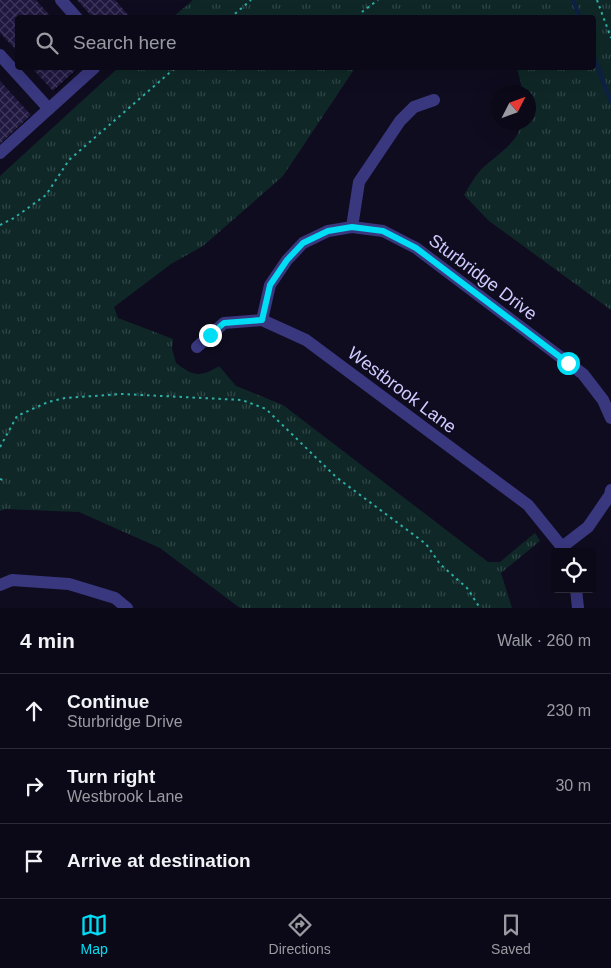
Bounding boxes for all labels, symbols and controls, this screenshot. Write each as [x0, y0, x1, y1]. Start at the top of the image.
search box [15, 15, 596, 70]
icon: search [33, 29, 61, 57]
text: Search here [73, 32, 177, 53]
north arrow [491, 85, 536, 130]
street label: Sturbridge Drive [425, 230, 541, 324]
route end [199, 324, 222, 347]
street label: Westbrook Lane [344, 343, 460, 437]
route start [557, 352, 580, 375]
map controls [551, 548, 596, 593]
button: locate [551, 548, 596, 593]
text: 4 min [20, 629, 75, 652]
text: Walk · 260 m [497, 632, 591, 649]
text: Continue [67, 691, 149, 712]
icon: ahead [20, 697, 48, 725]
text: 230 m [547, 702, 591, 719]
text: Sturbridge Drive [67, 713, 183, 730]
text: Turn right [67, 766, 155, 787]
icon: right [20, 772, 48, 800]
text: 30 m [555, 777, 591, 794]
text: Westbrook Lane [67, 788, 183, 805]
icon: arrive [20, 847, 48, 875]
text: Arrive at destination [67, 850, 251, 871]
tab: Map [80, 911, 108, 957]
tab: Directions [269, 911, 331, 957]
tab: Saved [491, 911, 531, 957]

